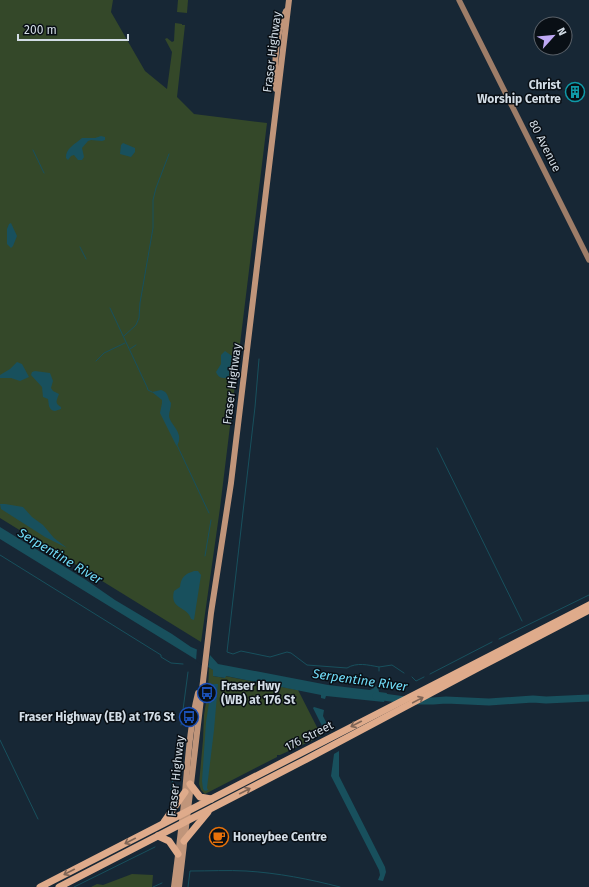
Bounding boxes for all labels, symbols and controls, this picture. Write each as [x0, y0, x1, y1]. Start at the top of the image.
street label: Fraser Highway [260, 11, 284, 93]
scale bar [18, 16, 128, 42]
north arrow [533, 16, 573, 56]
text: 200 m [24, 23, 57, 37]
text: N [554, 25, 569, 38]
place label: Christ Worship Centre [477, 78, 561, 106]
building icon: Christ Worship Centre [564, 81, 586, 103]
street label: 80 Avenue [526, 118, 564, 174]
street label: Fraser Highway [220, 343, 244, 425]
water label: Serpentine River [14, 524, 106, 588]
water label: Serpentine River [311, 666, 409, 694]
place label: Fraser Hwy (WB) at 176 St [221, 679, 296, 707]
bus stop icon: Fraser Hwy (WB) at 176 St [196, 682, 218, 704]
one-way arrow [412, 696, 424, 703]
bus stop icon: Fraser Highway (EB) at 176 St [178, 706, 200, 728]
place label: Fraser Highway (EB) at 176 St [19, 710, 175, 724]
street label: 176 Street [282, 718, 336, 754]
one-way arrow [350, 721, 362, 728]
street label: Fraser Highway [165, 735, 187, 817]
one-way arrow [239, 787, 251, 794]
cafe icon: Honeybee Centre [208, 826, 230, 848]
place label: Honeybee Centre [233, 830, 327, 844]
one-way arrow [125, 838, 137, 845]
one-way arrow [64, 869, 76, 876]

